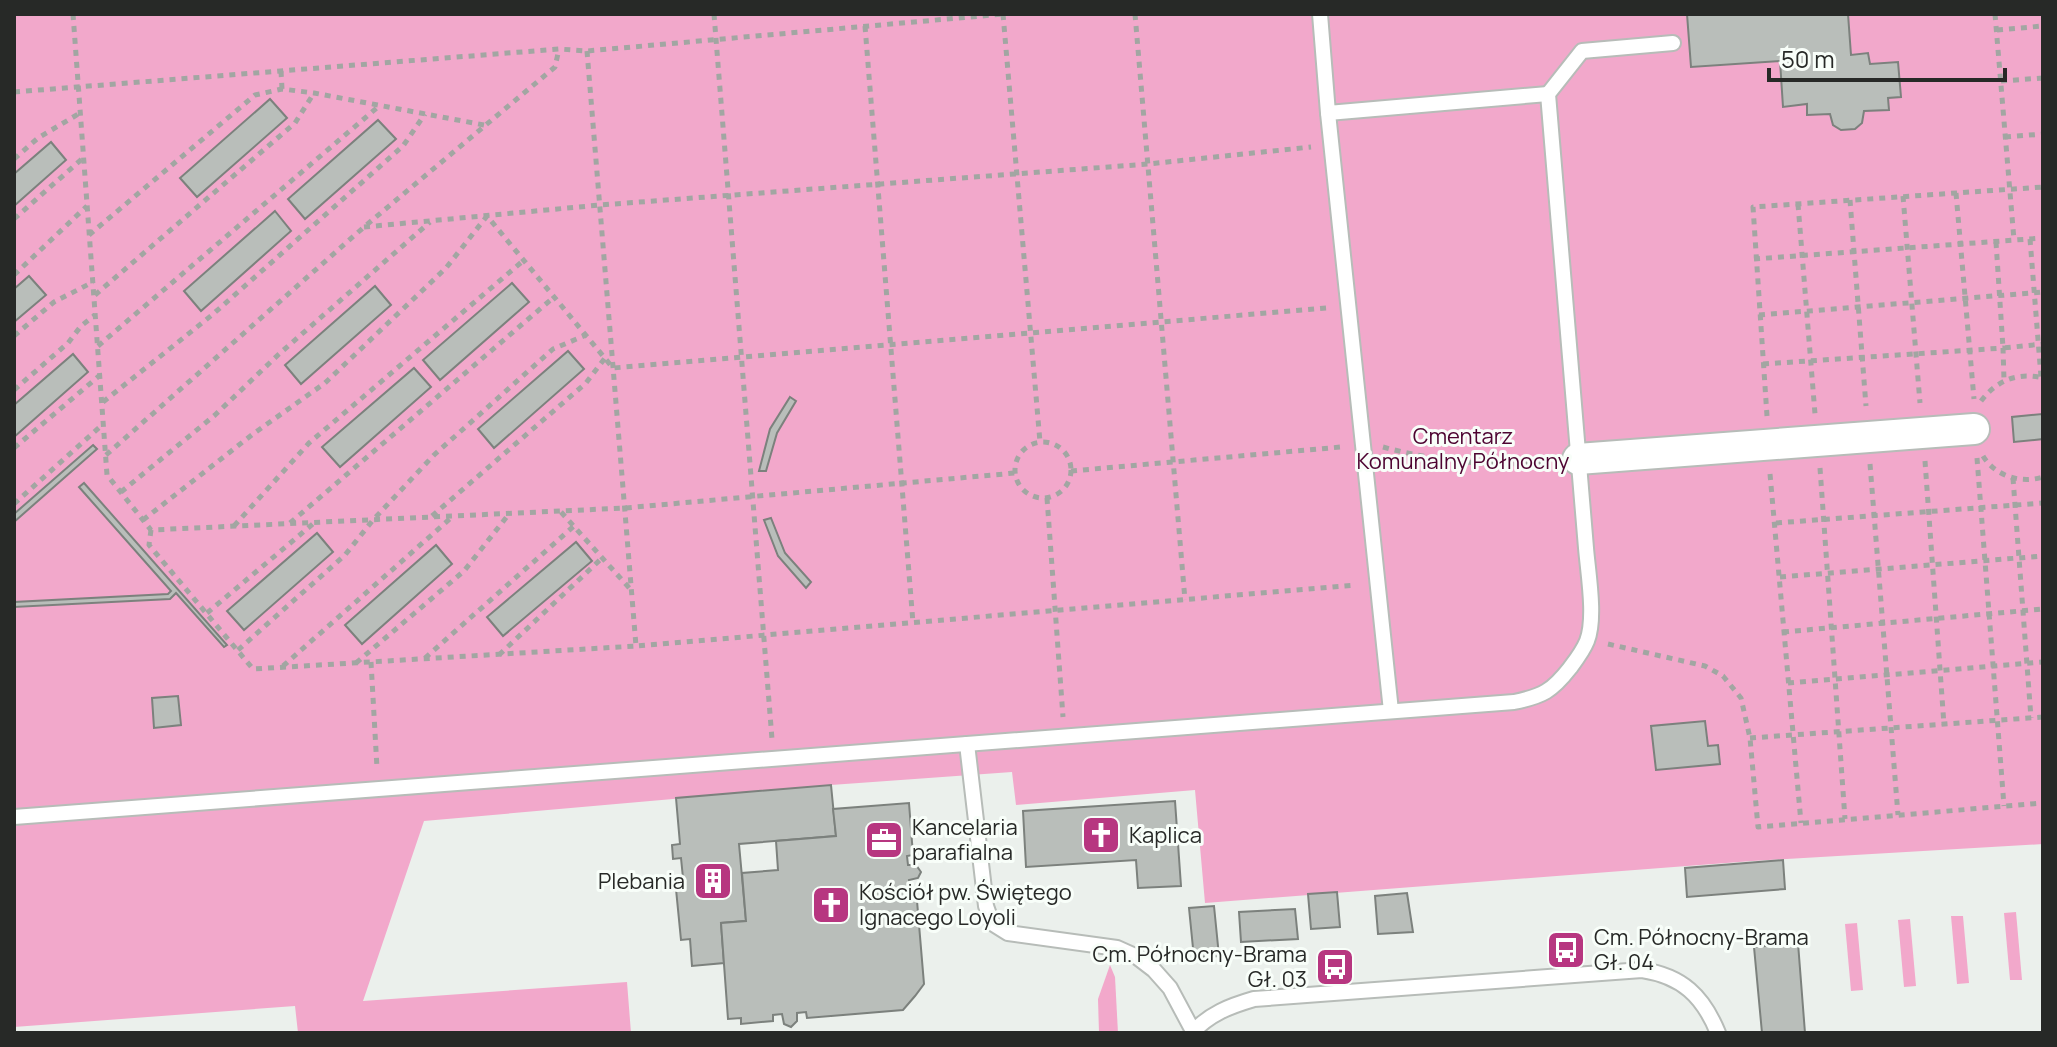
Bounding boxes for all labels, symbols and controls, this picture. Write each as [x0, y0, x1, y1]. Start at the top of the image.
scale bar [1769, 32, 2005, 82]
text: 50 m [1781, 42, 1835, 75]
park label: Cmentarz Komunalny Północny [1357, 421, 1570, 476]
place label: Kancelaria parafialna [912, 812, 1018, 867]
church icon: Kaplica [1080, 814, 1122, 856]
office icon: Kancelaria parafialna [863, 819, 905, 861]
place label: Kaplica [1129, 820, 1202, 850]
building icon: Plebania [692, 860, 734, 902]
place label: Plebania [598, 866, 685, 896]
place label: Kościół pw. Świętego Ignacego Loyoli [859, 877, 1072, 932]
church icon: Kościół pw. Świętego Ignacego Loyoli [810, 884, 852, 926]
place label: Cm. Północny-Brama Gł. 04 [1594, 922, 1809, 977]
bus stop icon: Cm. Północny-Brama Gł. 04 [1545, 929, 1587, 971]
place label: Cm. Północny-Brama Gł. 03 [1092, 939, 1307, 994]
bus stop icon: Cm. Północny-Brama Gł. 03 [1314, 946, 1356, 988]

